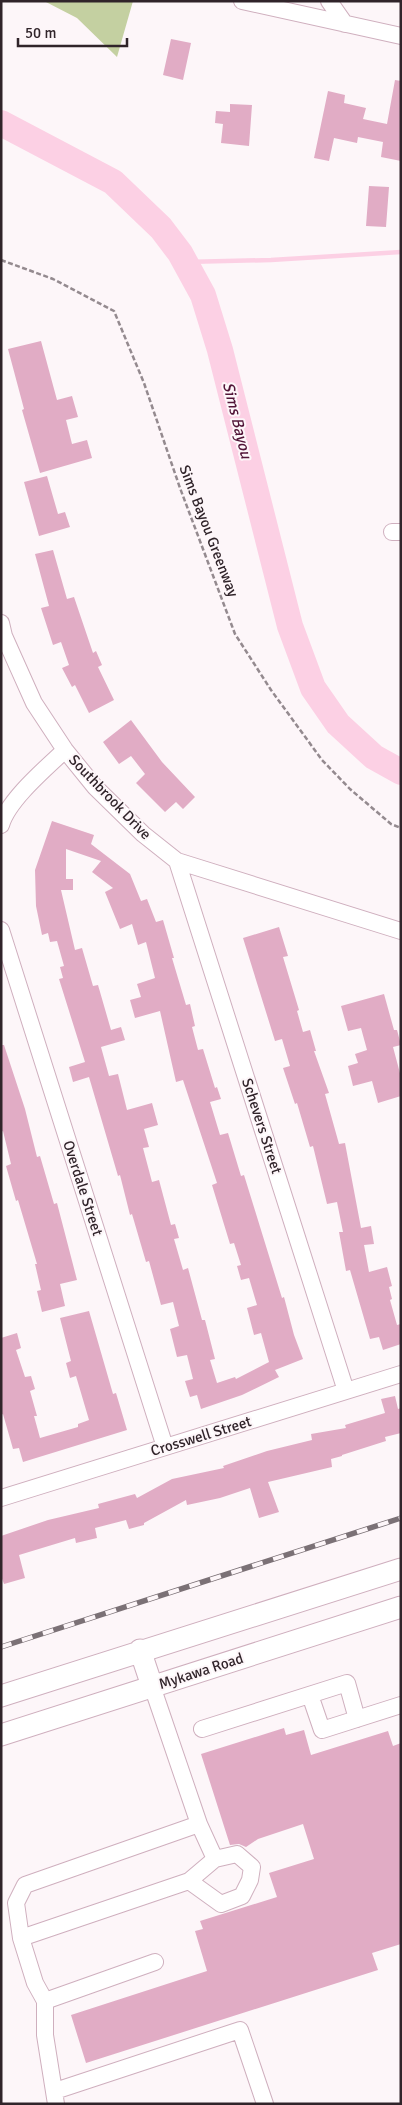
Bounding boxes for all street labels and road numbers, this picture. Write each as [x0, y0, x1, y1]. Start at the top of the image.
street label: Sims Bayou Greenway [176, 463, 242, 599]
street label: Southbrook Drive [65, 751, 155, 843]
street label: Schevers Street [238, 1076, 286, 1176]
street label: Overdale Street [59, 1138, 107, 1238]
street label: Crosswell Street [148, 1412, 254, 1460]
street label: Mykawa Road [156, 1649, 246, 1693]

